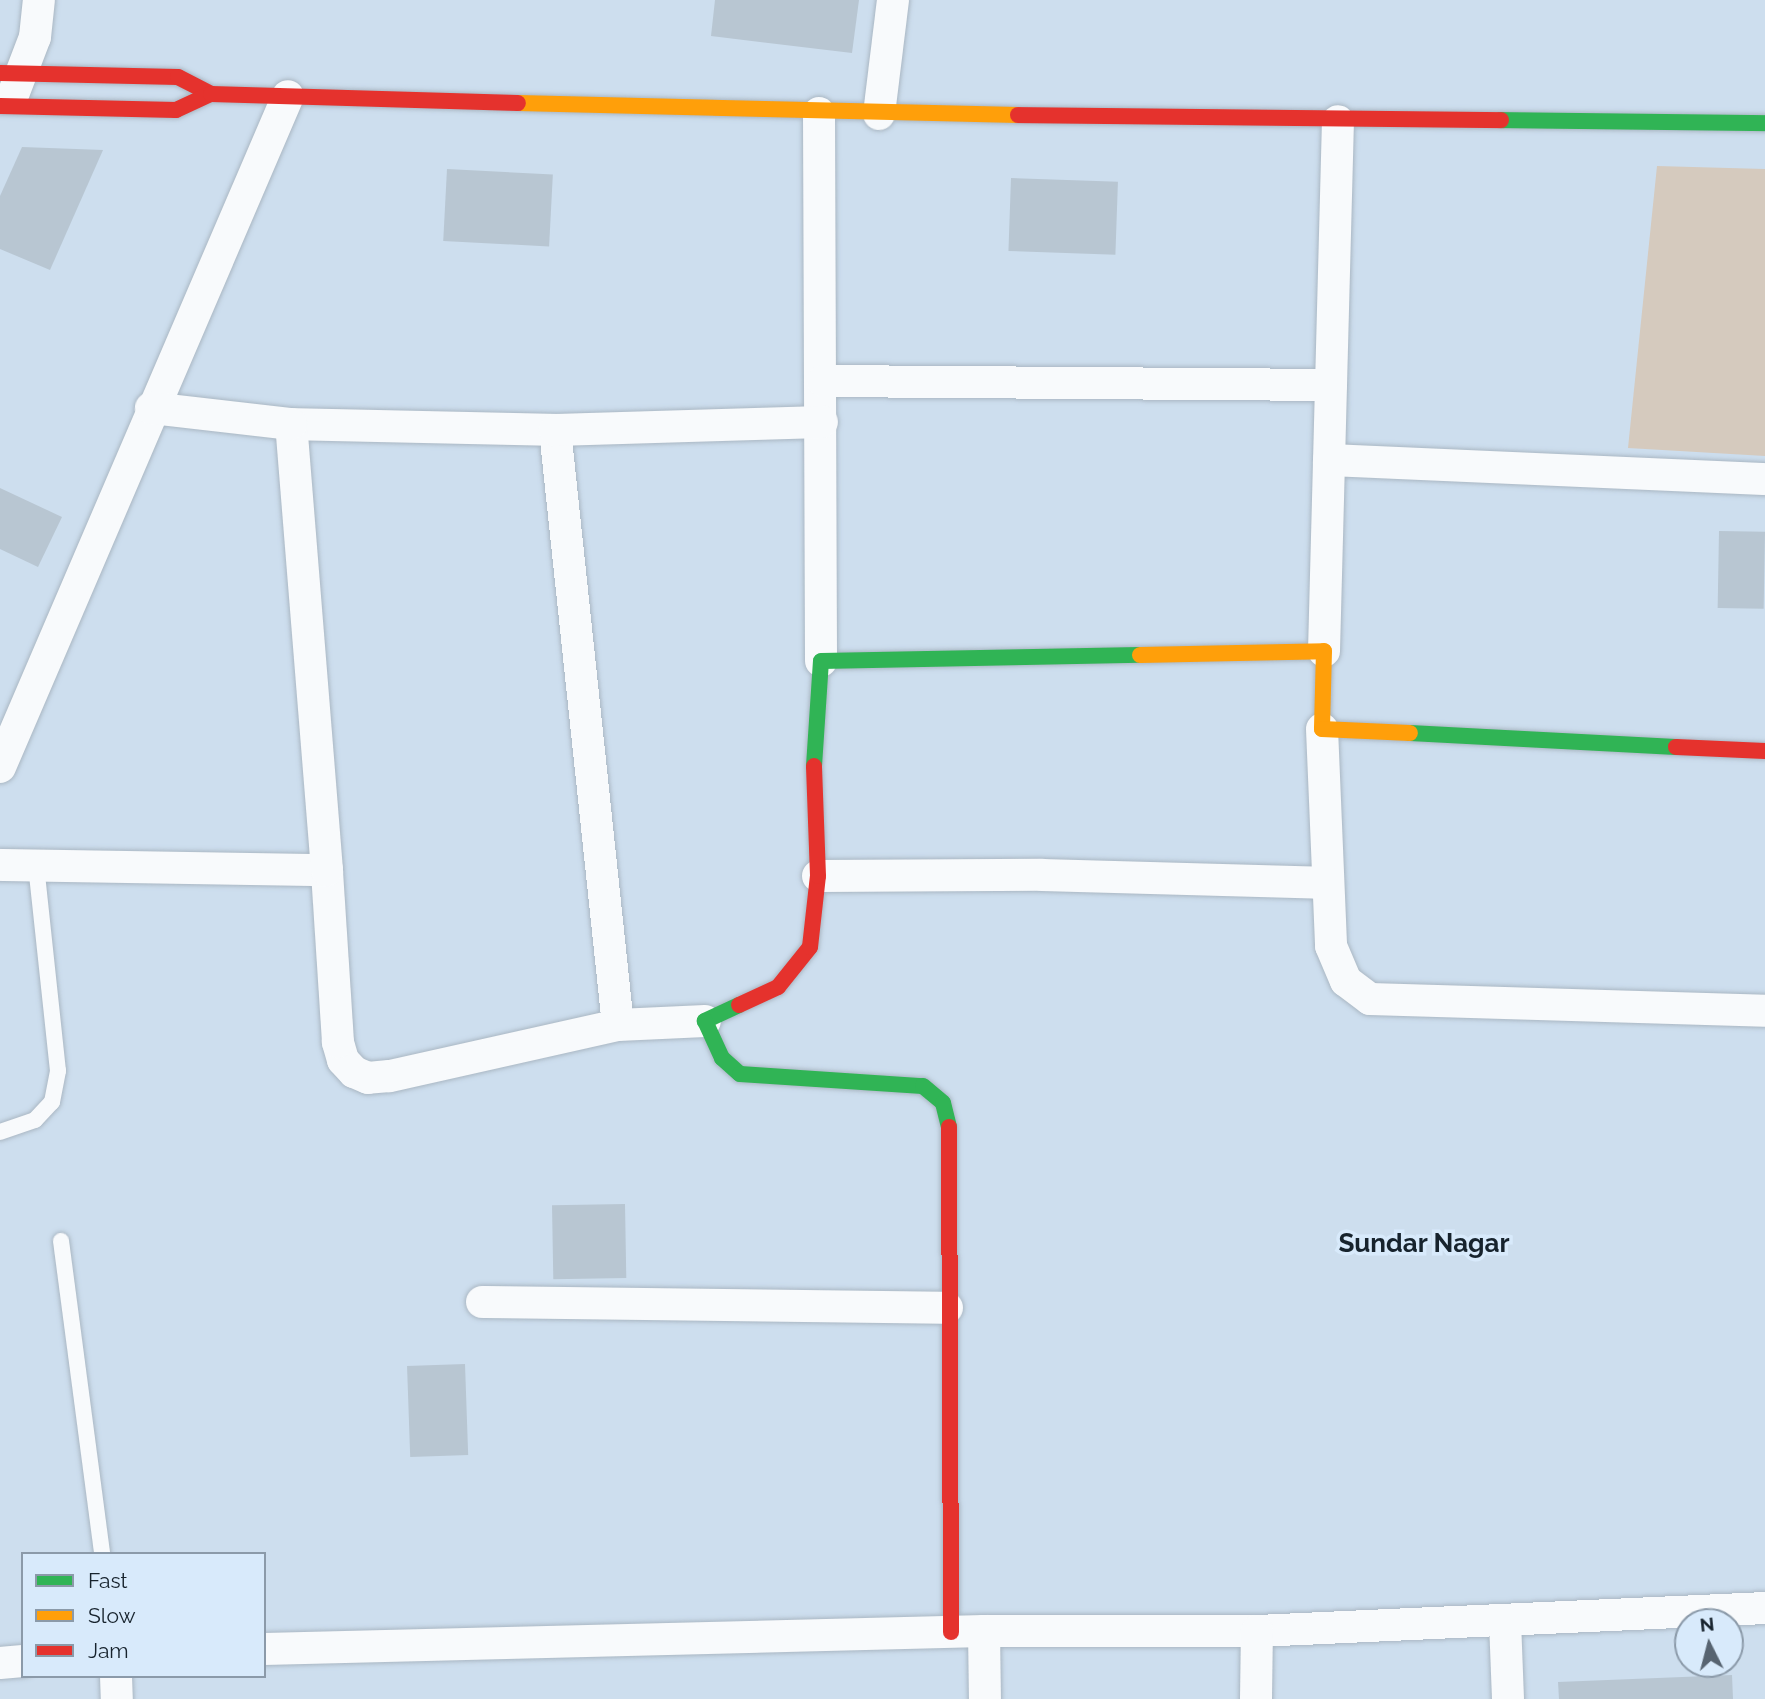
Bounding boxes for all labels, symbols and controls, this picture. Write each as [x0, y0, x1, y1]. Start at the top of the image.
district label: Sundar Nagar [1338, 1228, 1510, 1260]
legend [21, 1552, 266, 1678]
text: Fast [88, 1568, 128, 1593]
text: Slow [88, 1603, 136, 1628]
north arrow [1674, 1608, 1744, 1678]
text: N [1699, 1612, 1715, 1636]
text: Jam [88, 1638, 129, 1663]

